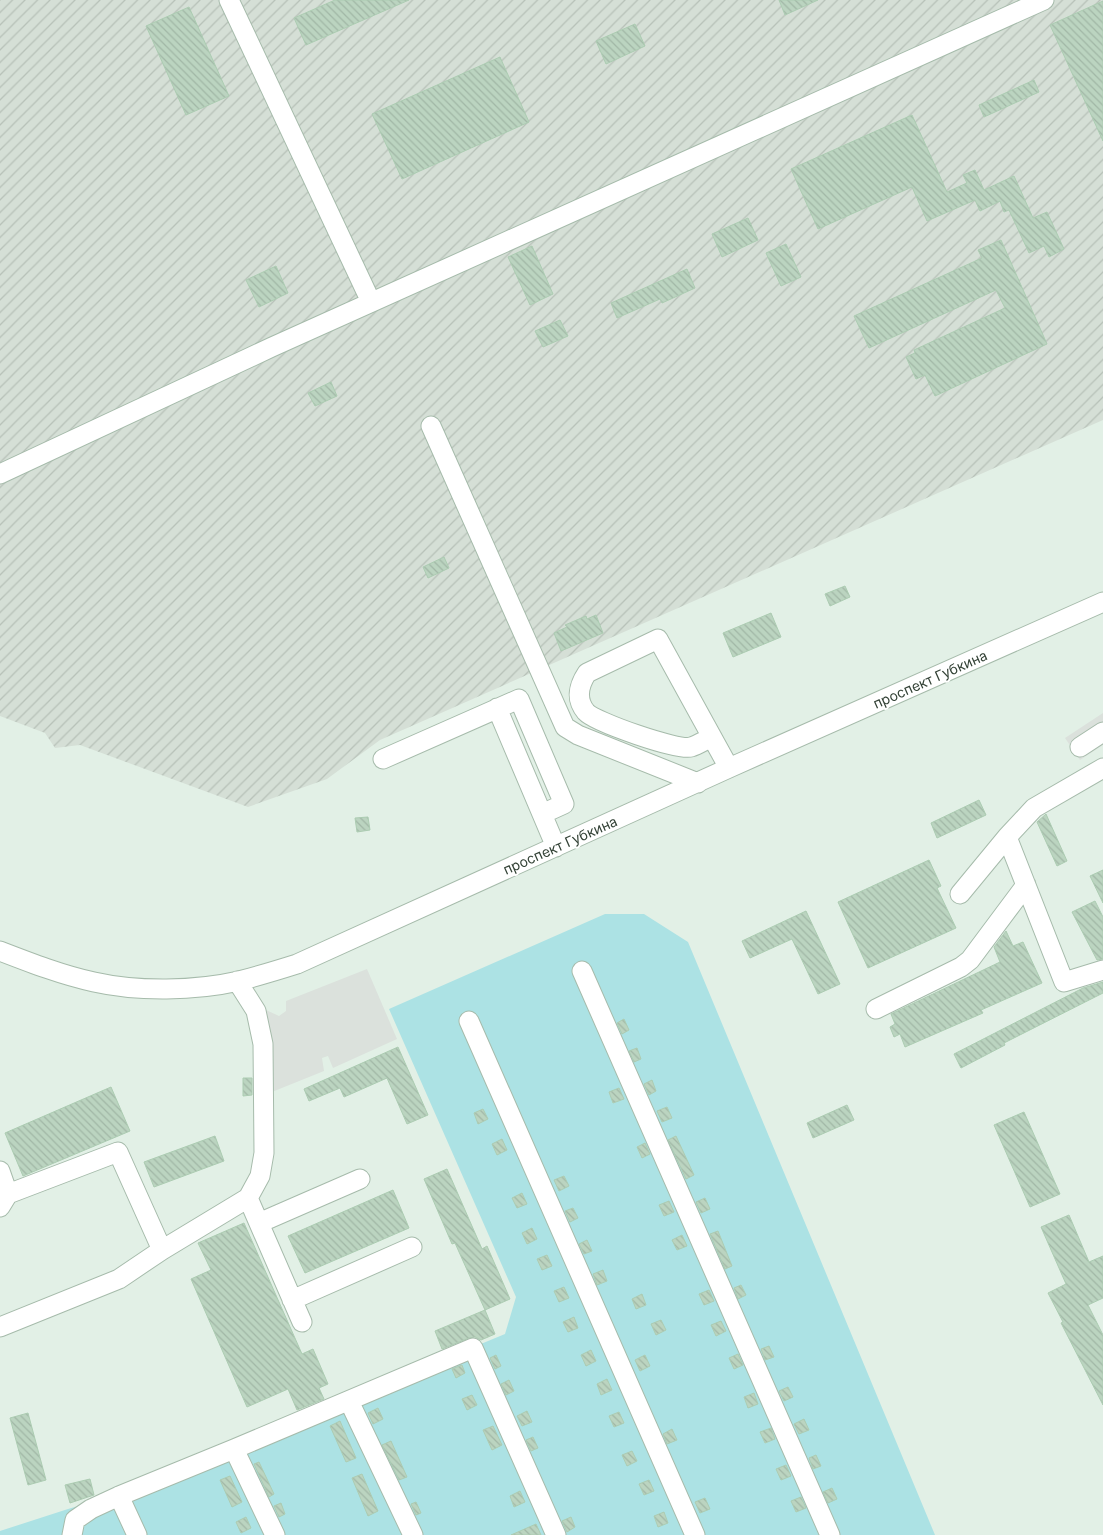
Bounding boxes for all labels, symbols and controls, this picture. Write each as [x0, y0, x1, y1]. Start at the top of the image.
street label: проспект Губкина [870, 646, 990, 712]
street label: проспект Губкина [500, 812, 620, 878]

